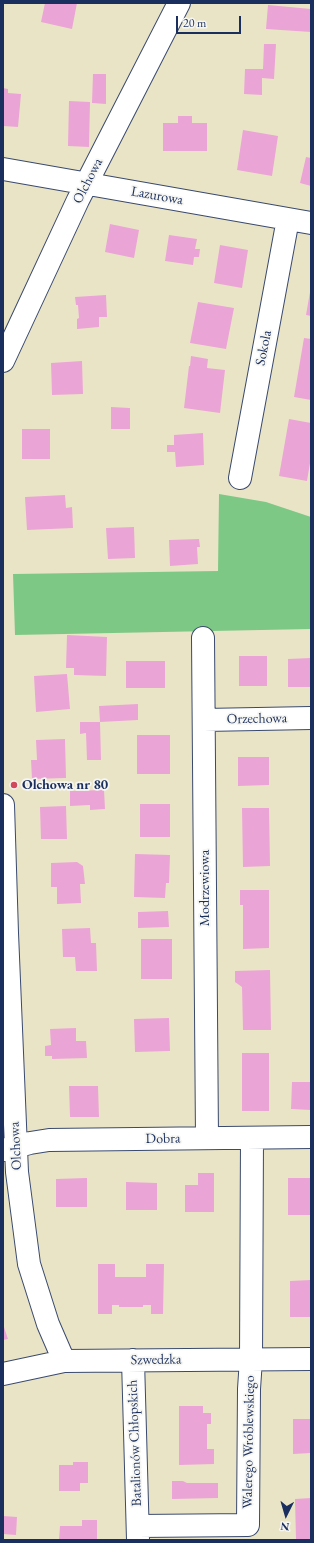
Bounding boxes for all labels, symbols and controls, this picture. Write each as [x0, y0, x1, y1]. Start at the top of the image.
scale bar [178, 8, 243, 34]
text: 20 m [183, 15, 206, 31]
street label: Olchowa [69, 156, 107, 206]
street label: Lazurowa [130, 183, 184, 209]
street label: Sokola [252, 329, 276, 367]
street label: Orzechowa [227, 710, 287, 728]
place label: Olchowa nr 80 [22, 777, 108, 793]
marker: Olchowa nr 80 [9, 780, 19, 790]
street label: Modrzewiowa [197, 850, 213, 926]
street label: Olchowa [6, 1121, 26, 1171]
street label: Dobra [145, 1130, 181, 1148]
street label: Szwedzka [130, 1351, 182, 1369]
street label: Walerego Wróblewskiego [239, 1375, 259, 1509]
street label: Batalionów Chłopskich [124, 1379, 146, 1507]
north arrow [266, 1495, 306, 1535]
text: N [280, 1520, 290, 1534]

